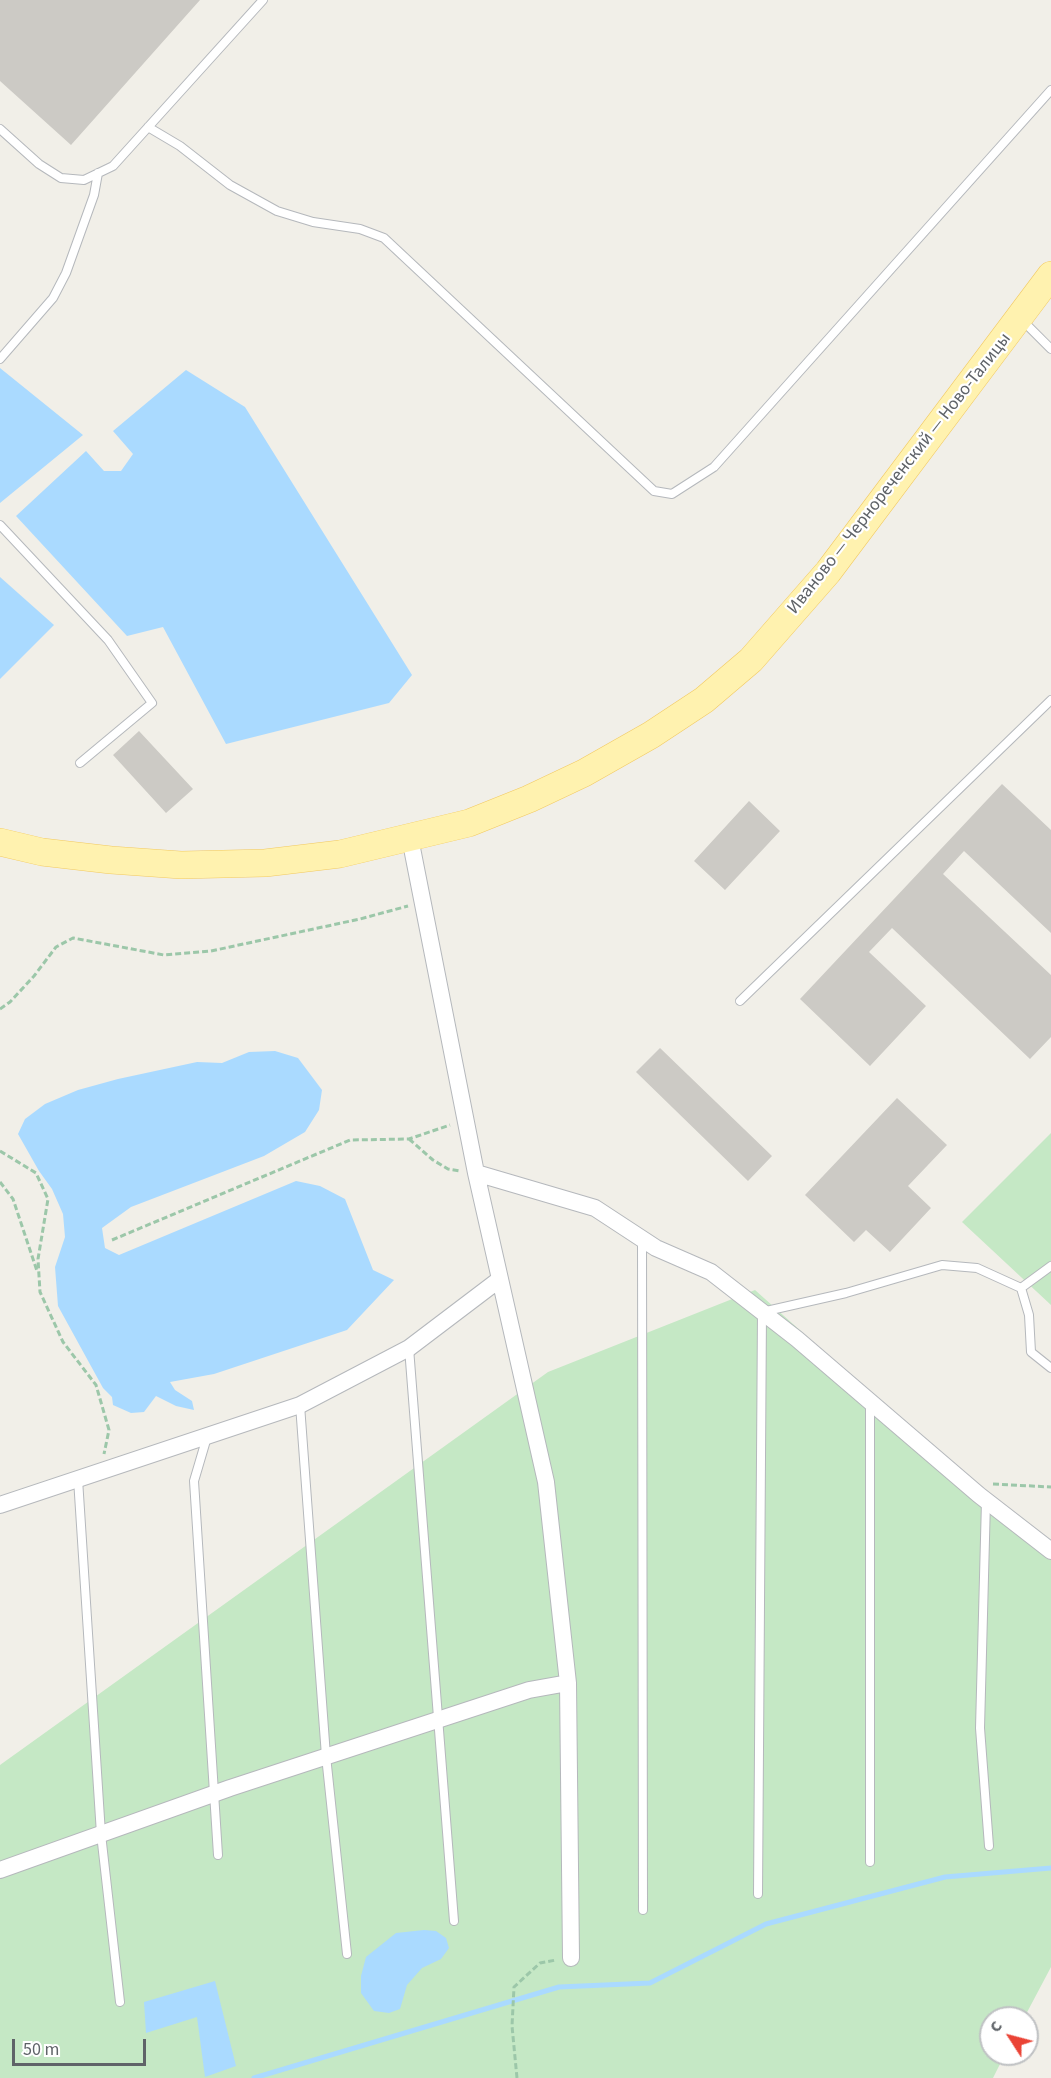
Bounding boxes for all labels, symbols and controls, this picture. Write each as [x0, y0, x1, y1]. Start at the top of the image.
street label: Иваново — Чернореченский — Ново-Талицы [784, 329, 1016, 619]
north arrow [979, 2006, 1039, 2066]
text: С [984, 2016, 1008, 2037]
scale bar [15, 2027, 148, 2065]
text: 50 m [23, 2037, 59, 2062]

